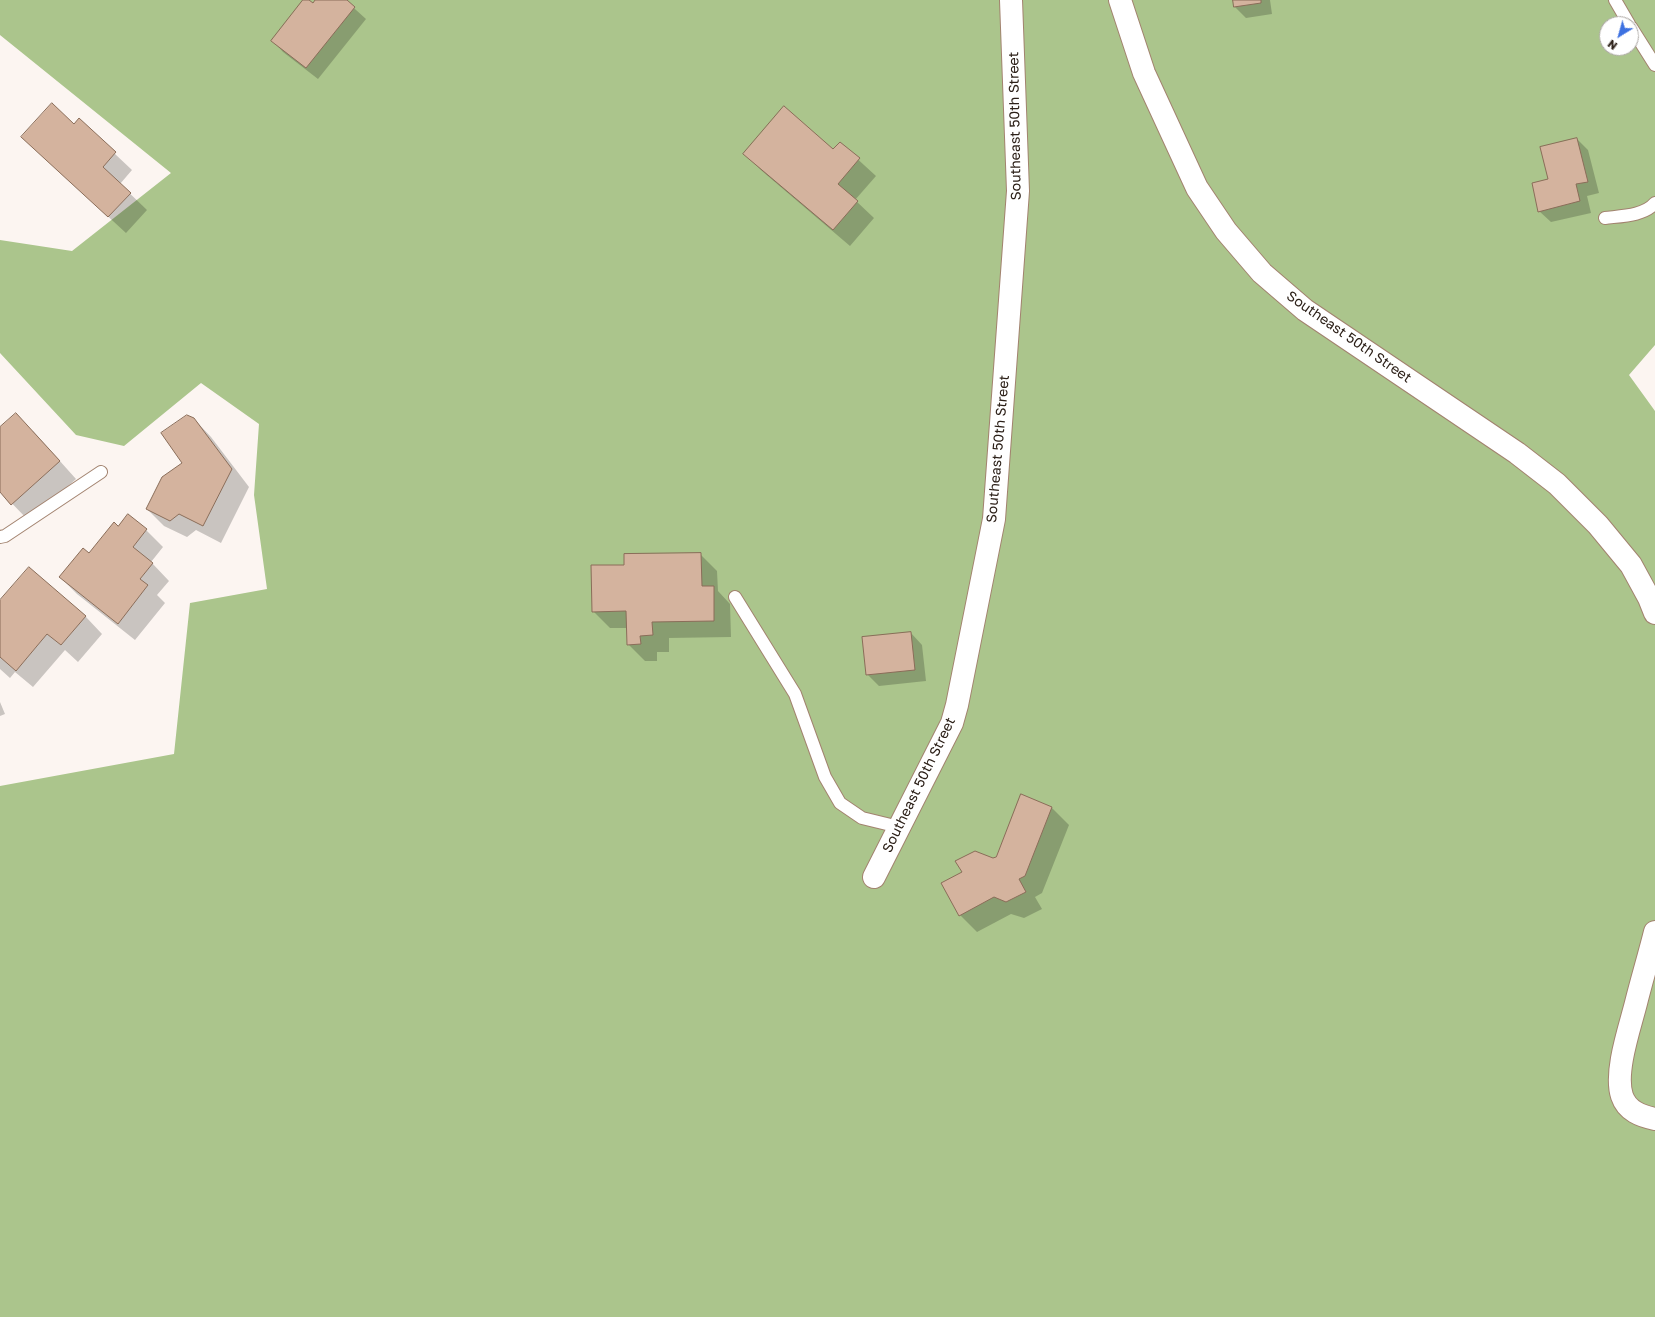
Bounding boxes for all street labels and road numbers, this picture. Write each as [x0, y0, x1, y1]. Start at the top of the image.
street label: Southeast 50th Street [1005, 52, 1025, 200]
street label: Southeast 50th Street [1283, 288, 1415, 386]
street label: Southeast 50th Street [983, 374, 1013, 524]
street label: Southeast 50th Street [879, 715, 959, 855]

